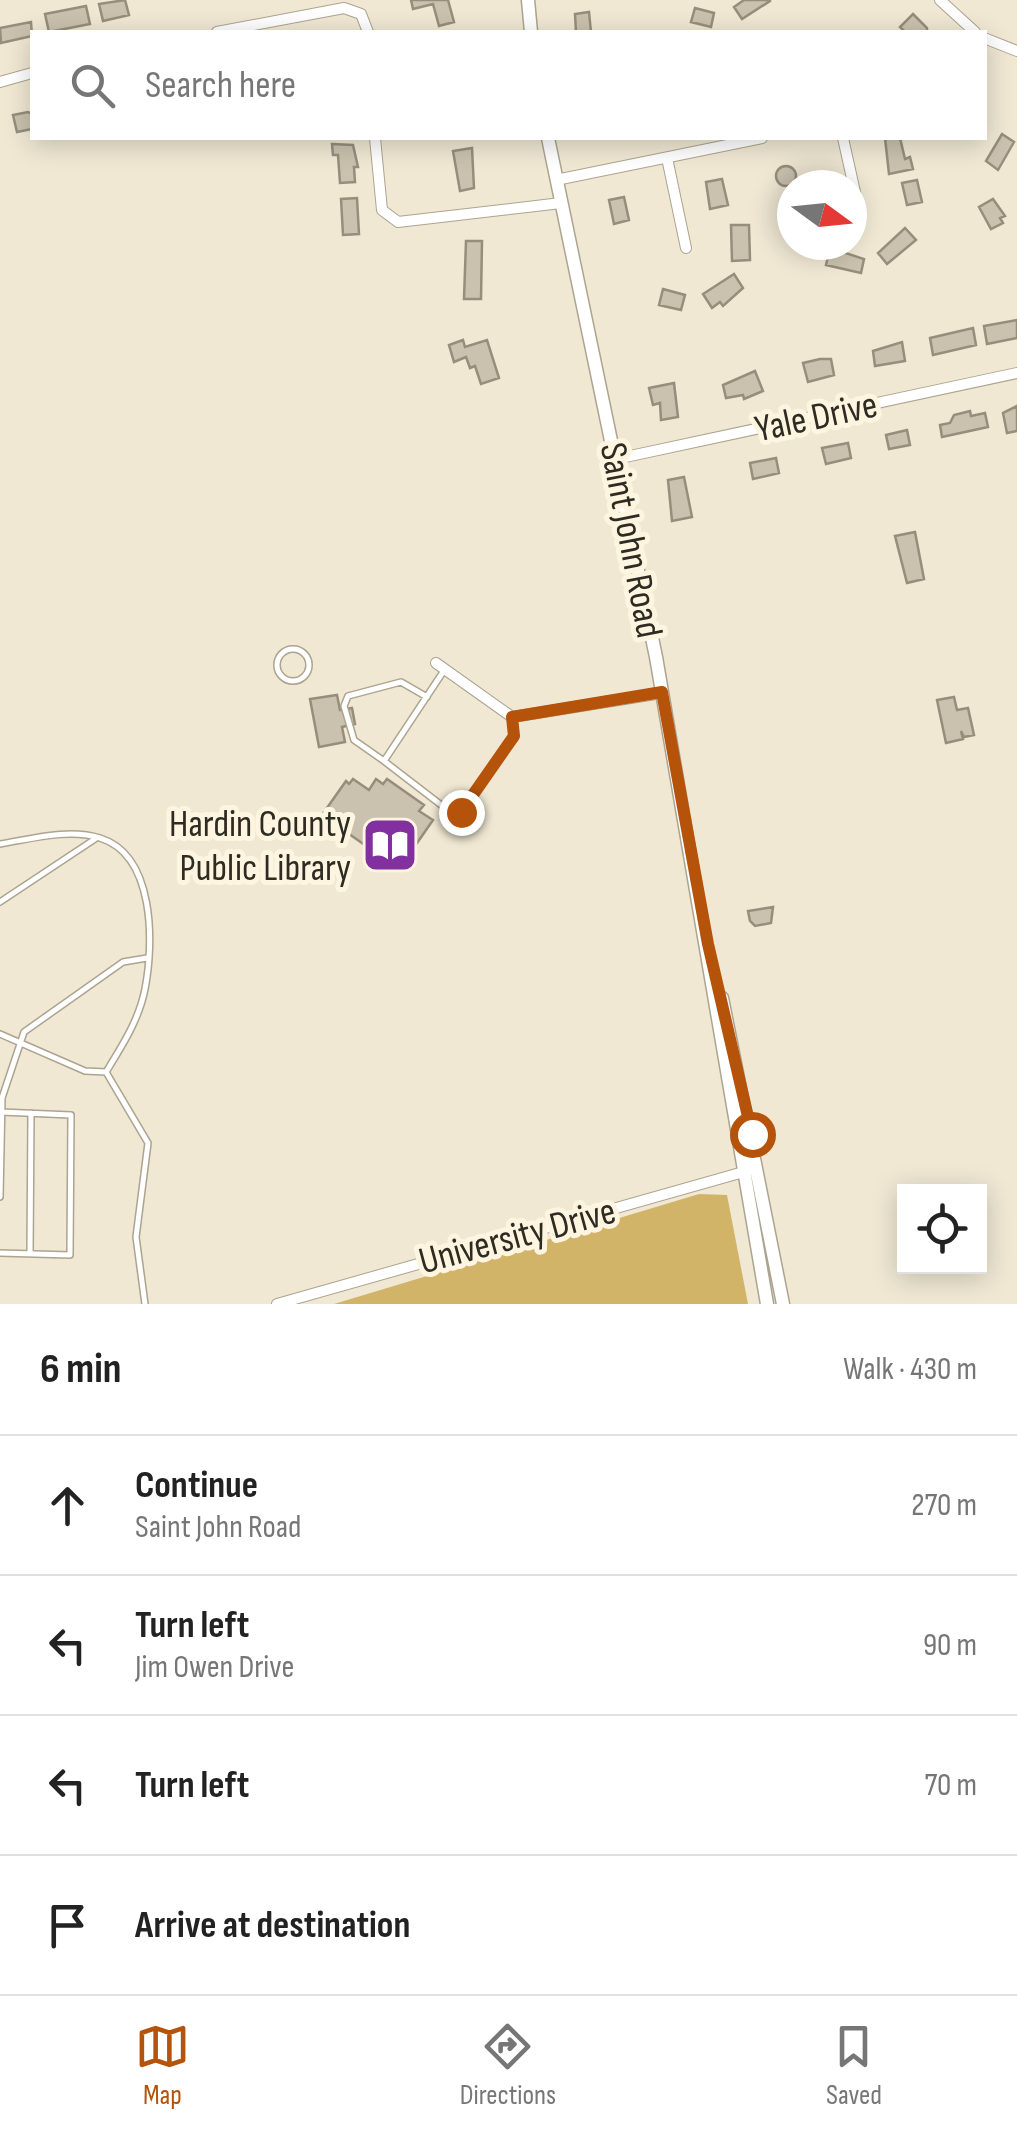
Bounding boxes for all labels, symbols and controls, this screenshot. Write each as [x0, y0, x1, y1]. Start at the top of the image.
search box [30, 30, 987, 140]
icon: search [65, 58, 120, 113]
text: Search here [145, 63, 296, 108]
north arrow [777, 170, 867, 260]
street label: Yale Drive [751, 383, 881, 452]
street label: Saint John Road [590, 439, 671, 642]
route end [439, 790, 485, 836]
place label: Hardin County Public Library [169, 802, 351, 891]
library icon: Hardin County Public Library [360, 815, 420, 875]
route start [730, 1112, 776, 1158]
map controls [897, 1184, 987, 1274]
button: locate [897, 1184, 987, 1274]
street label: University Drive [414, 1189, 621, 1284]
text: 6 min [40, 1344, 121, 1395]
text: Walk · 430 m [843, 1350, 977, 1389]
text: Continue [135, 1463, 258, 1508]
icon: ahead [40, 1478, 95, 1533]
text: 270 m [911, 1486, 977, 1525]
text: Saint John Road [135, 1508, 301, 1547]
text: Turn left [135, 1603, 249, 1648]
icon: left [40, 1618, 95, 1673]
text: 90 m [923, 1626, 977, 1665]
text: Jim Owen Drive [135, 1648, 294, 1687]
icon: left [40, 1758, 95, 1813]
text: Turn left [135, 1763, 249, 1808]
text: 70 m [924, 1766, 977, 1805]
icon: arrive [40, 1898, 95, 1953]
text: Arrive at destination [135, 1903, 410, 1948]
tab: Map [135, 2019, 190, 2112]
tab: Directions [460, 2019, 556, 2112]
tab: Saved [826, 2019, 882, 2112]

